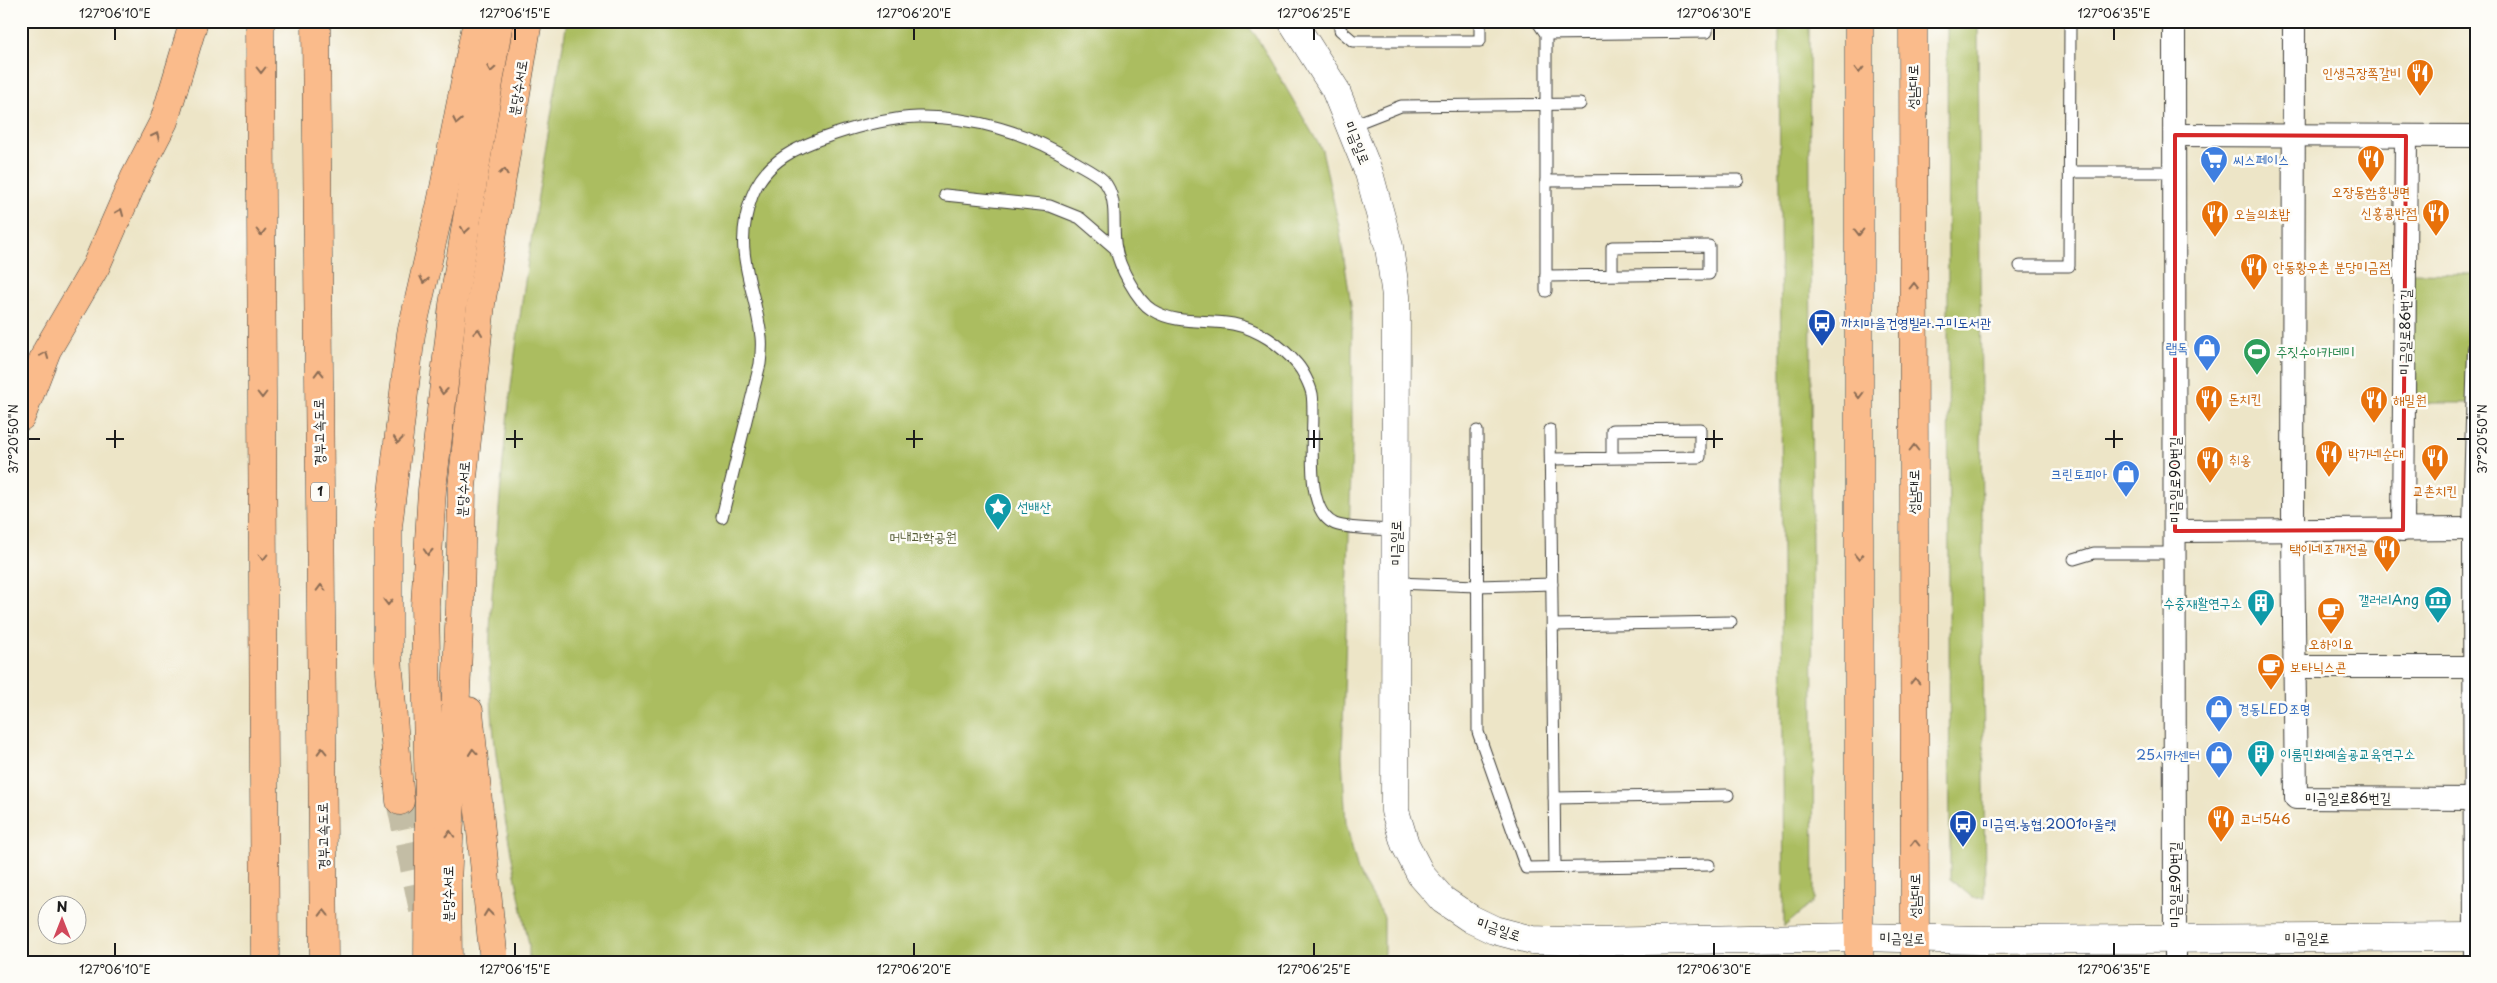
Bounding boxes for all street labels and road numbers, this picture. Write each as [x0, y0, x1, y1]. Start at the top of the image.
street label: 분당수서로 [503, 58, 532, 117]
street label: 성남대로 [1902, 64, 1923, 110]
street label: 미금일로 [1339, 118, 1376, 168]
street label: 미금일로86번길 [2393, 288, 2416, 375]
street label: 경부고속도로 [307, 398, 330, 466]
street label: 미금일로90번길 [2164, 436, 2185, 523]
street label: 분당수서로 [451, 460, 474, 518]
street label: 성남대로 [1903, 469, 1924, 515]
road number: 1 [311, 482, 329, 502]
street label: 미금일로 [1385, 520, 1406, 566]
street label: 미금일로86번길 [2305, 787, 2392, 808]
street label: 경부고속도로 [311, 802, 334, 870]
street label: 미금일로90번길 [2164, 841, 2185, 928]
street label: 분당수서로 [437, 866, 458, 922]
street label: 성남대로 [1904, 873, 1925, 919]
street label: 미금일로 [1474, 911, 1524, 946]
street label: 미금일로 [1879, 927, 1925, 948]
street label: 미금일로 [2284, 927, 2330, 948]

